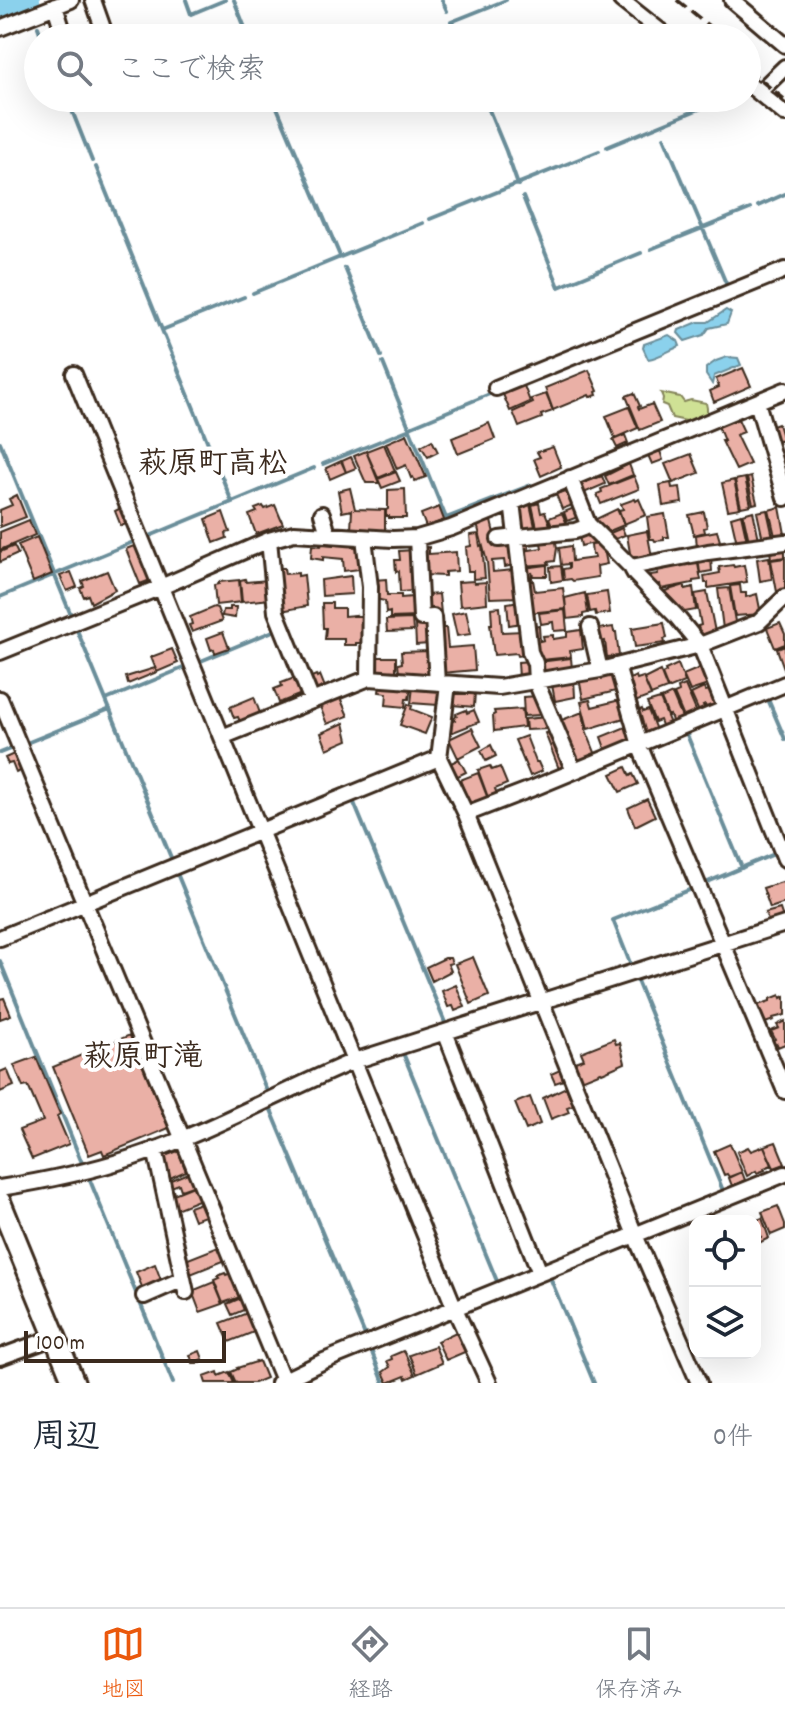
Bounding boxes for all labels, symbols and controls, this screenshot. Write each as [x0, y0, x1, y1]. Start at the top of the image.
search box [24, 24, 761, 112]
icon: search [52, 46, 96, 90]
text: ここで検索 [116, 51, 266, 94]
district label: 萩原町高松 [138, 445, 288, 488]
district label: 萩原町滝 [83, 1038, 203, 1081]
map controls [689, 1215, 761, 1359]
button: locate [689, 1215, 761, 1287]
button: layers [689, 1287, 761, 1359]
scale bar [24, 1327, 226, 1363]
text: 100 m [36, 1329, 85, 1360]
text: 周辺 [32, 1415, 100, 1464]
text: 0件 [713, 1420, 753, 1457]
tab: 地図 [101, 1622, 146, 1707]
tab: 経路 [348, 1622, 393, 1707]
tab: 保存済み [595, 1622, 684, 1707]

